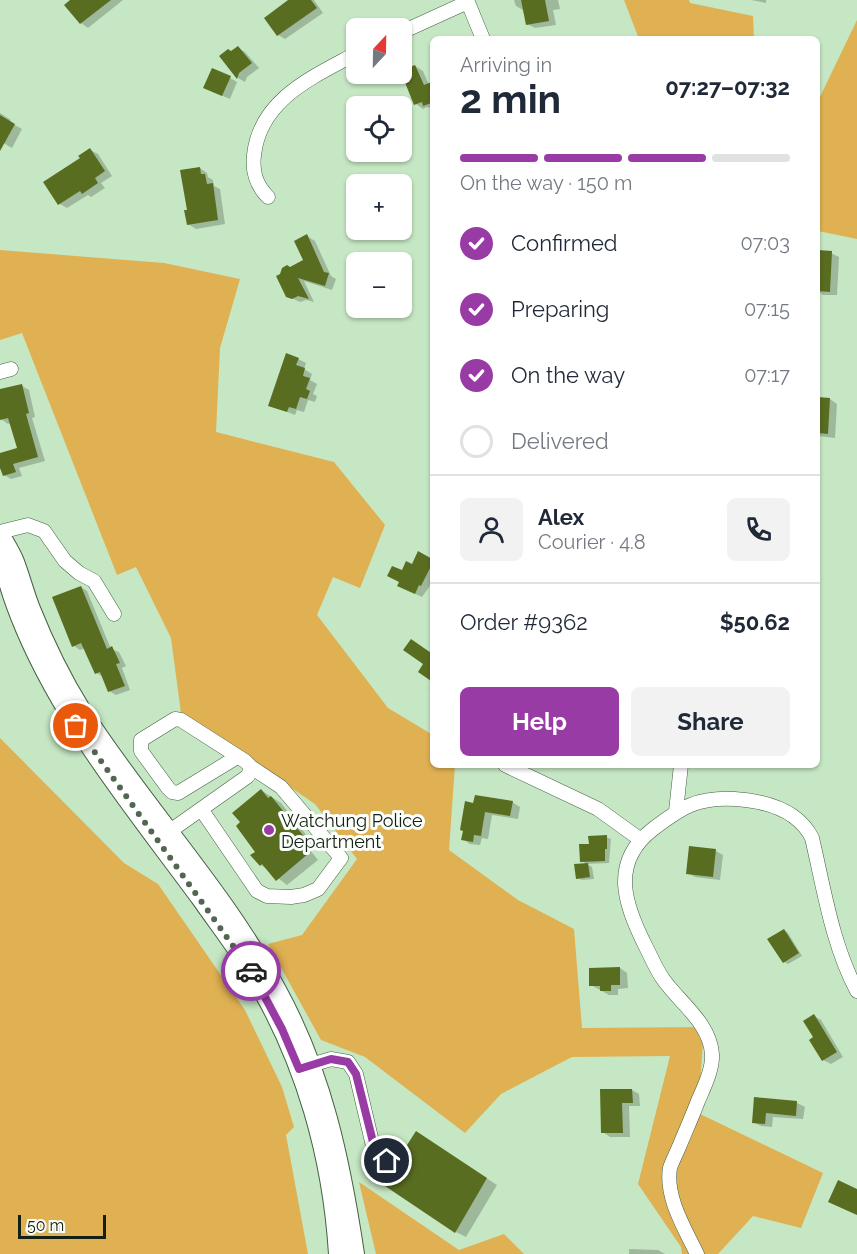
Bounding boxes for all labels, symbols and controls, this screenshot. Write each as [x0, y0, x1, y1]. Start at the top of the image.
north arrow [346, 18, 412, 84]
map controls [346, 18, 412, 318]
text: Arriving in [460, 53, 552, 77]
text: 07:27–07:32 [665, 74, 790, 100]
text: 2 min [460, 76, 561, 122]
button: locate [346, 96, 412, 162]
text: On the way · 150 m [460, 171, 632, 195]
button: + [346, 174, 412, 240]
icon: check [460, 227, 493, 260]
text: Confirmed [511, 230, 618, 256]
text: 07:03 [741, 231, 790, 255]
button: − [346, 252, 412, 318]
icon: check [460, 293, 493, 326]
text: Preparing [511, 296, 609, 322]
text: 07:15 [744, 297, 790, 321]
icon: check [460, 359, 493, 392]
text: On the way [511, 362, 625, 388]
text: 07:17 [744, 363, 790, 387]
text: Delivered [511, 428, 609, 454]
button: person [460, 498, 523, 561]
button: phone [727, 498, 790, 561]
text: Alex [538, 504, 584, 530]
text: Courier · 4.8 [538, 530, 646, 554]
text: Order #9362 [460, 609, 588, 635]
text: $50.62 [720, 609, 790, 635]
button: Help [460, 687, 619, 756]
button: Share [631, 687, 790, 756]
pin [50, 700, 101, 751]
icon: bag [59, 709, 92, 742]
place label: Watchung Police Department [281, 810, 423, 852]
marker: Watchung Police Department [262, 823, 276, 837]
courier [221, 941, 281, 1001]
icon: car [235, 955, 268, 988]
pin [361, 1135, 412, 1186]
icon: home [370, 1144, 403, 1177]
scale bar [18, 1212, 106, 1240]
text: 50 m [27, 1216, 64, 1235]

